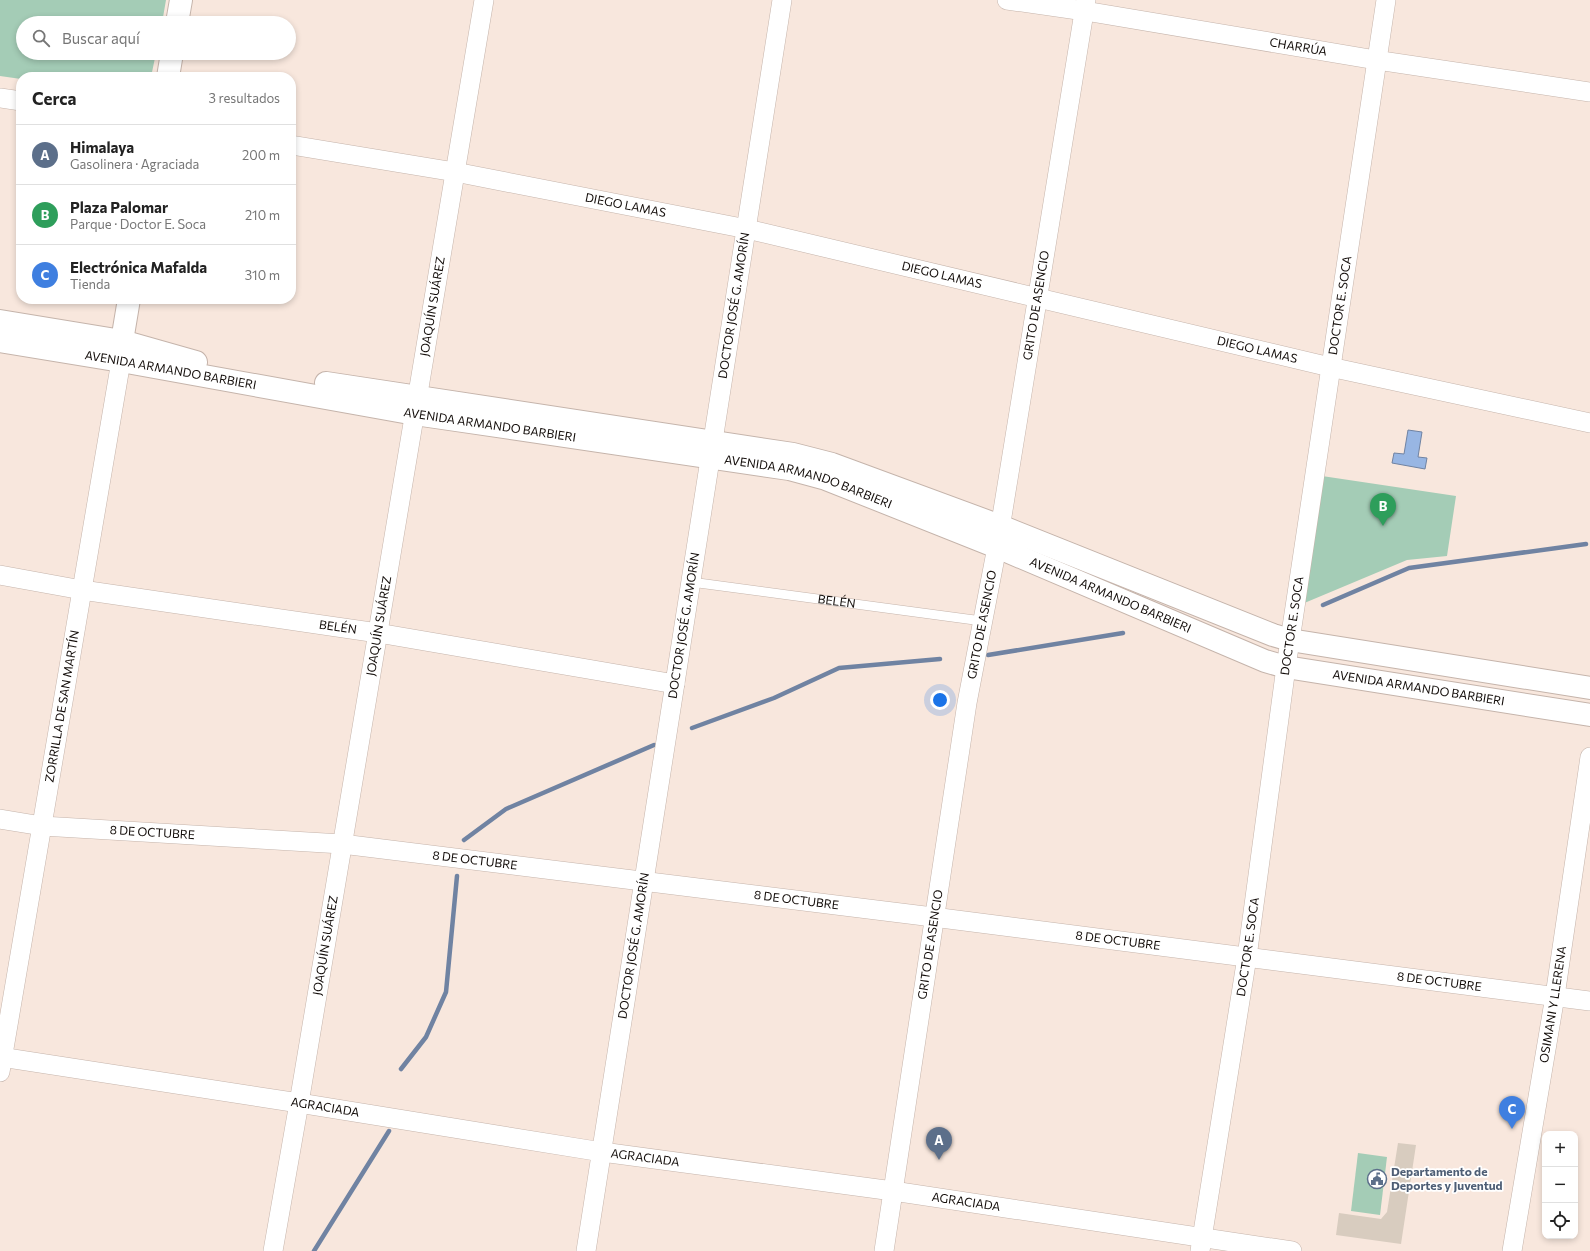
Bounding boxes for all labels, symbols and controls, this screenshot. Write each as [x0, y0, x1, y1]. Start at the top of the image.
search box [16, 16, 296, 60]
icon: search [30, 27, 52, 49]
text: Buscar aquí [62, 29, 140, 47]
street label: CHARRÚA [1269, 34, 1328, 58]
text: Cerca [32, 88, 77, 109]
text: 3 resultados [209, 90, 280, 106]
text: Himalaya [70, 138, 134, 156]
text: A [40, 147, 50, 163]
text: 200 m [242, 147, 280, 163]
text: Gasolinera · Agraciada [70, 156, 199, 172]
street label: DIEGO LAMAS [584, 190, 667, 219]
text: Plaza Palomar [70, 198, 168, 216]
text: B [41, 207, 49, 223]
text: 210 m [245, 207, 280, 223]
text: Parque · Doctor E. Soca [70, 216, 206, 232]
street label: DOCTOR JOSÉ G. AMORÍN [715, 231, 752, 380]
street label: GRITO DE ASENCIO [1020, 249, 1051, 361]
street label: JOAQUÍN SUÁREZ [416, 255, 447, 357]
street label: DOCTOR E. SOCA [1325, 255, 1354, 356]
text: Electrónica Mafalda [70, 258, 207, 276]
street label: DIEGO LAMAS [901, 258, 984, 290]
text: C [41, 267, 49, 283]
text: 310 m [245, 267, 280, 283]
text: Tienda [70, 276, 110, 292]
street label: DIEGO LAMAS [1216, 333, 1299, 365]
street label: AVENIDA ARMANDO BARBIERI [84, 347, 258, 391]
street label: AVENIDA ARMANDO BARBIERI [403, 404, 577, 444]
street label: AVENIDA ARMANDO BARBIERI [723, 452, 894, 511]
pin: B [1370, 493, 1396, 526]
street label: DOCTOR JOSÉ G. AMORÍN [665, 551, 701, 700]
street label: AVENIDA ARMANDO BARBIERI [1028, 554, 1194, 635]
street label: GRITO DE ASENCIO [964, 569, 998, 680]
street label: JOAQUÍN SUÁREZ [363, 575, 393, 677]
street label: DOCTOR E. SOCA [1277, 575, 1306, 676]
street label: BELÉN [817, 591, 857, 610]
street label: BELÉN [318, 617, 358, 636]
street label: ZORRILLA DE SAN MARTÍN [41, 629, 81, 783]
street label: AVENIDA ARMANDO BARBIERI [1332, 666, 1506, 707]
your location [930, 690, 950, 710]
street label: 8 DE OCTUBRE [109, 822, 195, 841]
street label: 8 DE OCTUBRE [432, 847, 518, 872]
street label: DOCTOR JOSÉ G. AMORÍN [614, 871, 651, 1020]
street label: 8 DE OCTUBRE [753, 887, 840, 911]
street label: GRITO DE ASENCIO [914, 888, 945, 1000]
street label: JOAQUÍN SUÁREZ [309, 894, 340, 997]
street label: DOCTOR E. SOCA [1233, 896, 1261, 997]
street label: 8 DE OCTUBRE [1075, 927, 1161, 952]
street label: OSIMANI Y LLERENA [1536, 945, 1568, 1064]
street label: 8 DE OCTUBRE [1396, 968, 1483, 993]
street label: AGRACIADA [290, 1094, 361, 1119]
pin: C [1499, 1096, 1525, 1129]
pin: A [926, 1127, 952, 1160]
map controls [1542, 1131, 1578, 1239]
button: + [1542, 1131, 1578, 1167]
street label: AGRACIADA [610, 1145, 681, 1168]
place label: Departamento de Deportes y Juventud [1391, 1164, 1503, 1193]
button: − [1542, 1167, 1578, 1203]
public building icon: Departamento de Deportes y Juventud [1366, 1168, 1388, 1190]
street label: AGRACIADA [931, 1189, 1002, 1213]
button: locate [1542, 1203, 1578, 1239]

